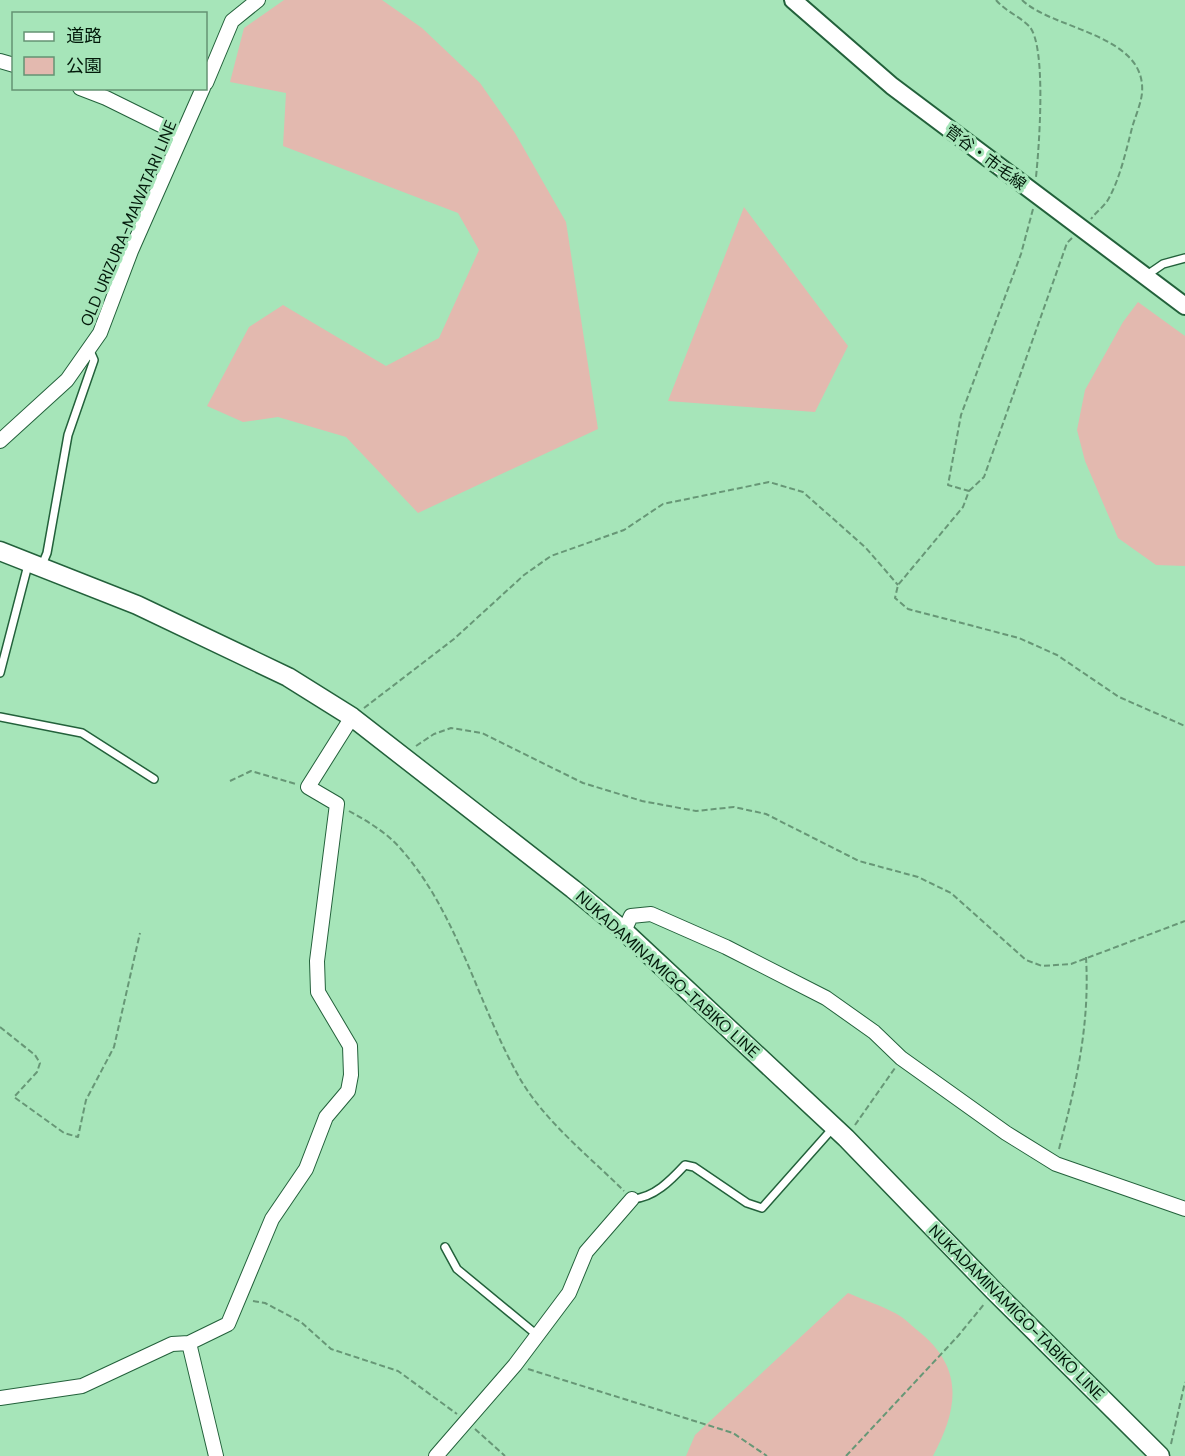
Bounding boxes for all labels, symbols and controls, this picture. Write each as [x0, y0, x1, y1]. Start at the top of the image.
legend [12, 12, 207, 90]
text: 道路 [66, 24, 102, 48]
text: 公園 [66, 54, 102, 78]
street label: OLD URIZURA-MAWATARI LINE [75, 117, 182, 330]
street label: 菅谷・市毛線 [941, 120, 1030, 195]
street label: NUKADAMINAMIGO-TABIKO LINE [571, 886, 764, 1063]
street label: NUKADAMINAMIGO-TABIKO LINE [924, 1220, 1109, 1405]

